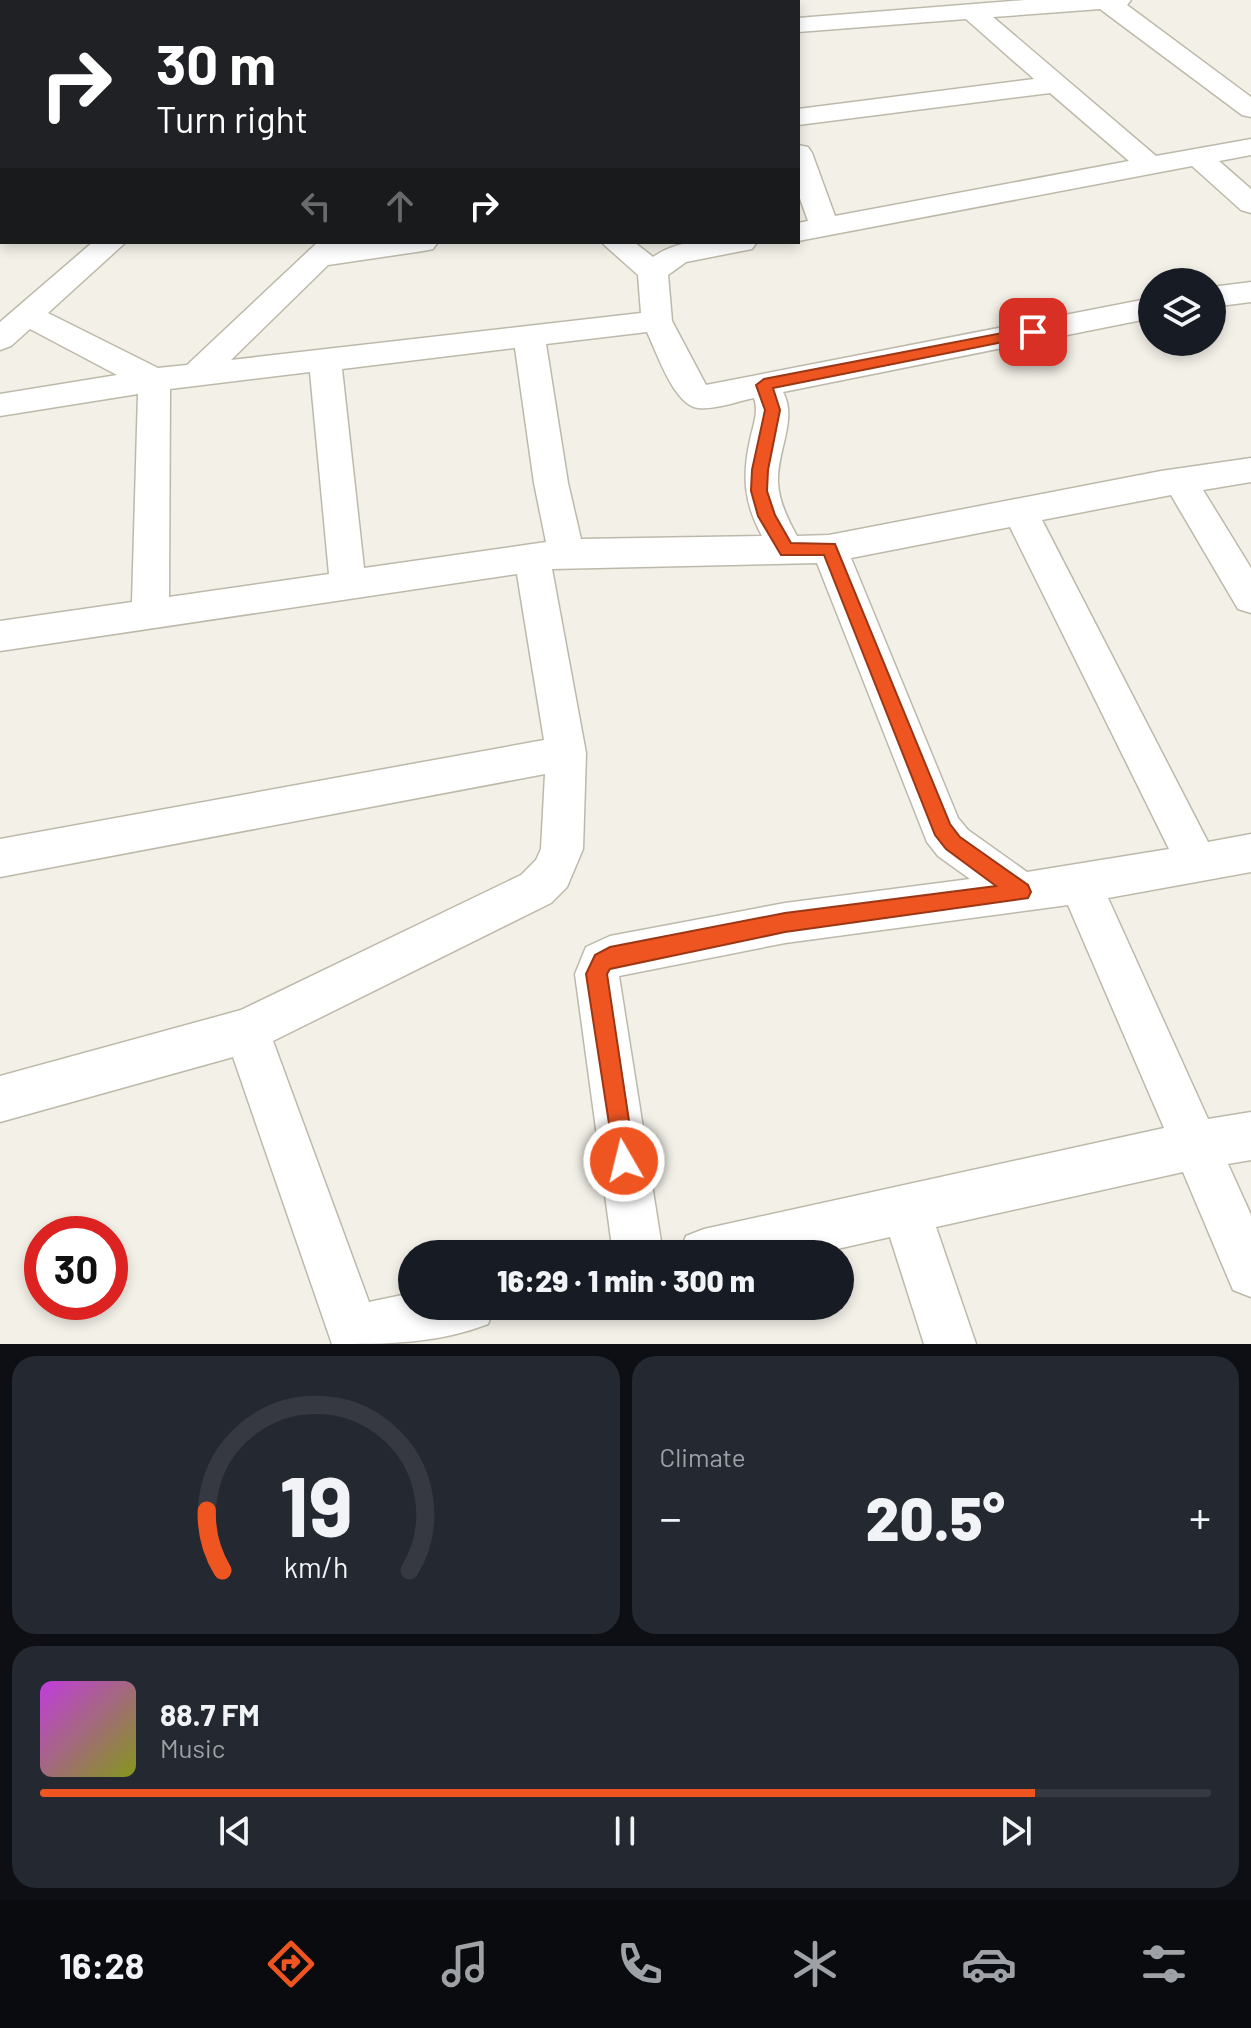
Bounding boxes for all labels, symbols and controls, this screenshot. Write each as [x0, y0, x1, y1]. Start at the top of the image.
text: 30 m [156, 29, 276, 96]
icon: right [24, 32, 128, 136]
text: Turn right [156, 97, 308, 140]
icon: left [294, 184, 338, 228]
icon: ahead [378, 184, 422, 228]
icon: right [462, 184, 506, 228]
map controls [1138, 268, 1226, 356]
button: layers [1138, 268, 1226, 356]
pin [999, 298, 1067, 366]
icon: arrive [1011, 310, 1055, 354]
position arrow [582, 1119, 666, 1203]
speed limit sign: 30 [24, 1216, 128, 1320]
text: 16:29 · 1 min · 300 m [497, 1262, 755, 1298]
text: Climate [660, 1441, 746, 1472]
text: 19 [279, 1454, 353, 1554]
text: 20.5° [865, 1481, 1005, 1553]
text: − [660, 1490, 682, 1543]
text: + [1189, 1490, 1211, 1543]
text: km/h [283, 1549, 348, 1584]
text: 88.7 FM [160, 1696, 260, 1732]
text: Music [160, 1732, 225, 1763]
icon: previous [213, 1809, 257, 1853]
icon: pause [603, 1809, 647, 1853]
icon: next [994, 1809, 1038, 1853]
icon: directions [263, 1936, 319, 1992]
icon: music [437, 1936, 493, 1992]
icon: phone [612, 1936, 668, 1992]
icon: climate [787, 1936, 843, 1992]
icon: car [961, 1936, 1017, 1992]
icon: filters [1136, 1936, 1192, 1992]
text: 16:28 [59, 1943, 144, 1986]

